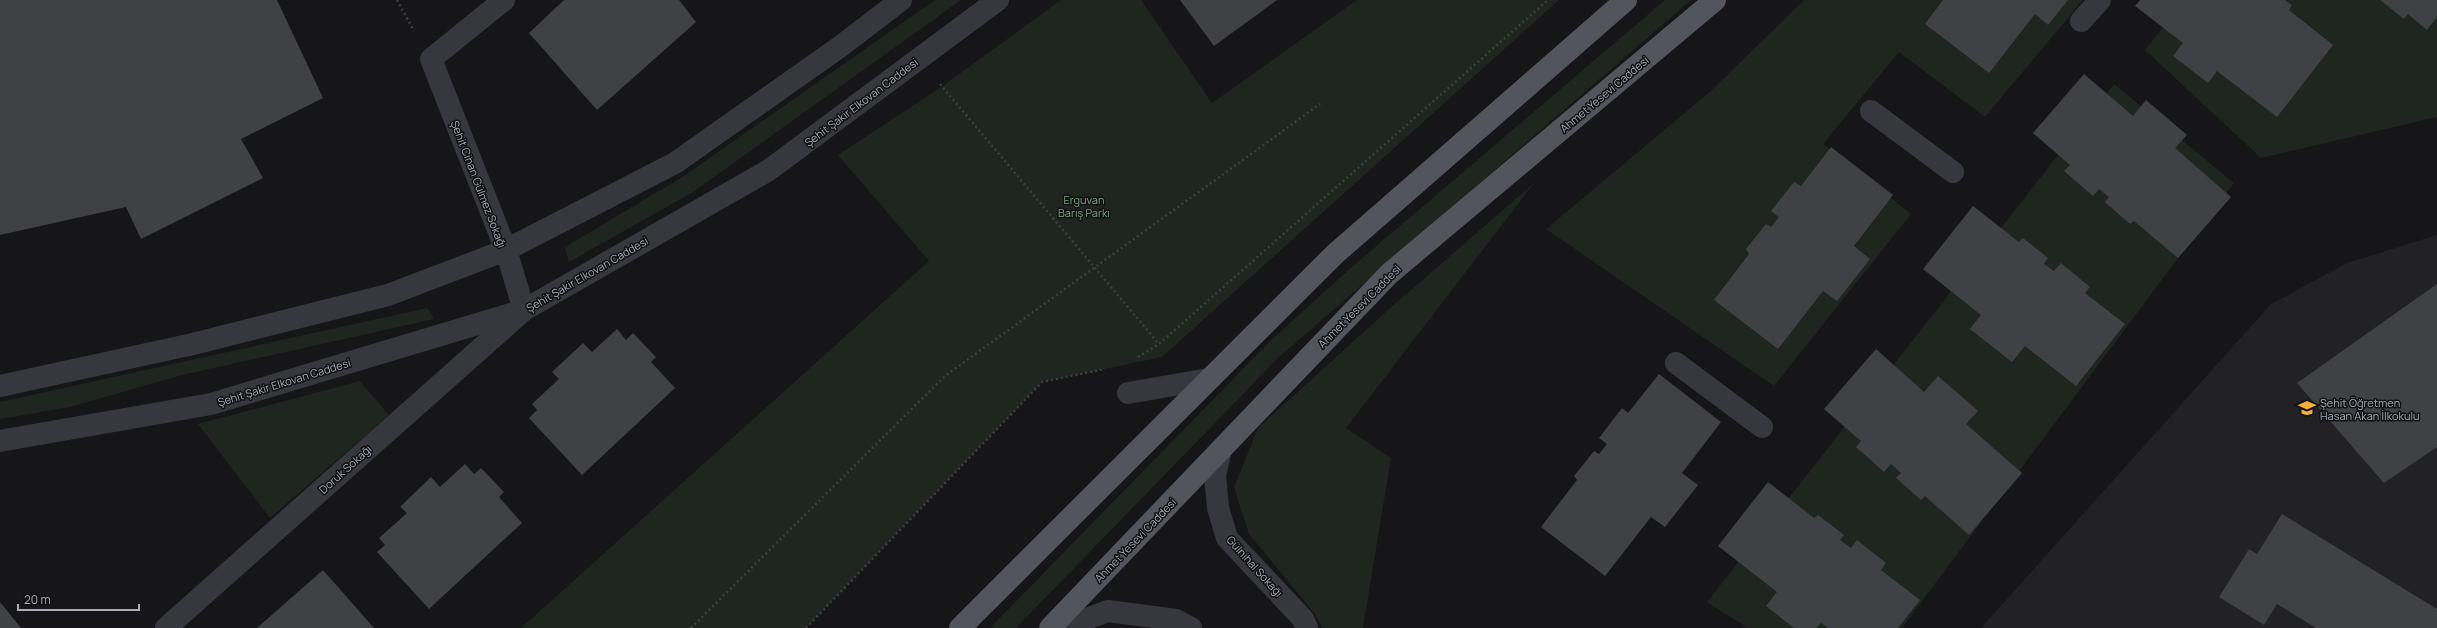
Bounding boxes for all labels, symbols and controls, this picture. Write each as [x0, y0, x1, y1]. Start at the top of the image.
street label: Ahmet Yesevi Caddesi [1556, 52, 1652, 136]
street label: Şehit Şakir Elkovan Caddesi [801, 54, 921, 150]
street label: Şehit Cihan Gülmez Sokağı [448, 118, 510, 250]
park label: Erguvan Barış Parkı [1058, 192, 1110, 220]
street label: Şehit Şakir Elkovan Caddesi [523, 233, 651, 315]
street label: Ahmet Yesevi Caddesi [1314, 261, 1404, 351]
street label: Şehit Şakir Elkovan Caddesi [216, 355, 352, 409]
place label: Şehit Öğretmen Hasan Akan İlkokulu [2320, 395, 2420, 423]
school or university icon: Şehit Öğretmen Hasan Akan İlkokulu [2297, 398, 2317, 418]
street label: Doruk Sokağı [315, 441, 375, 497]
street label: Ahmet Yesevi Caddesi [1091, 495, 1179, 585]
street label: Gülnihal Sokağı [1224, 532, 1286, 600]
scale bar [18, 586, 139, 612]
text: 20 m [24, 591, 51, 608]

